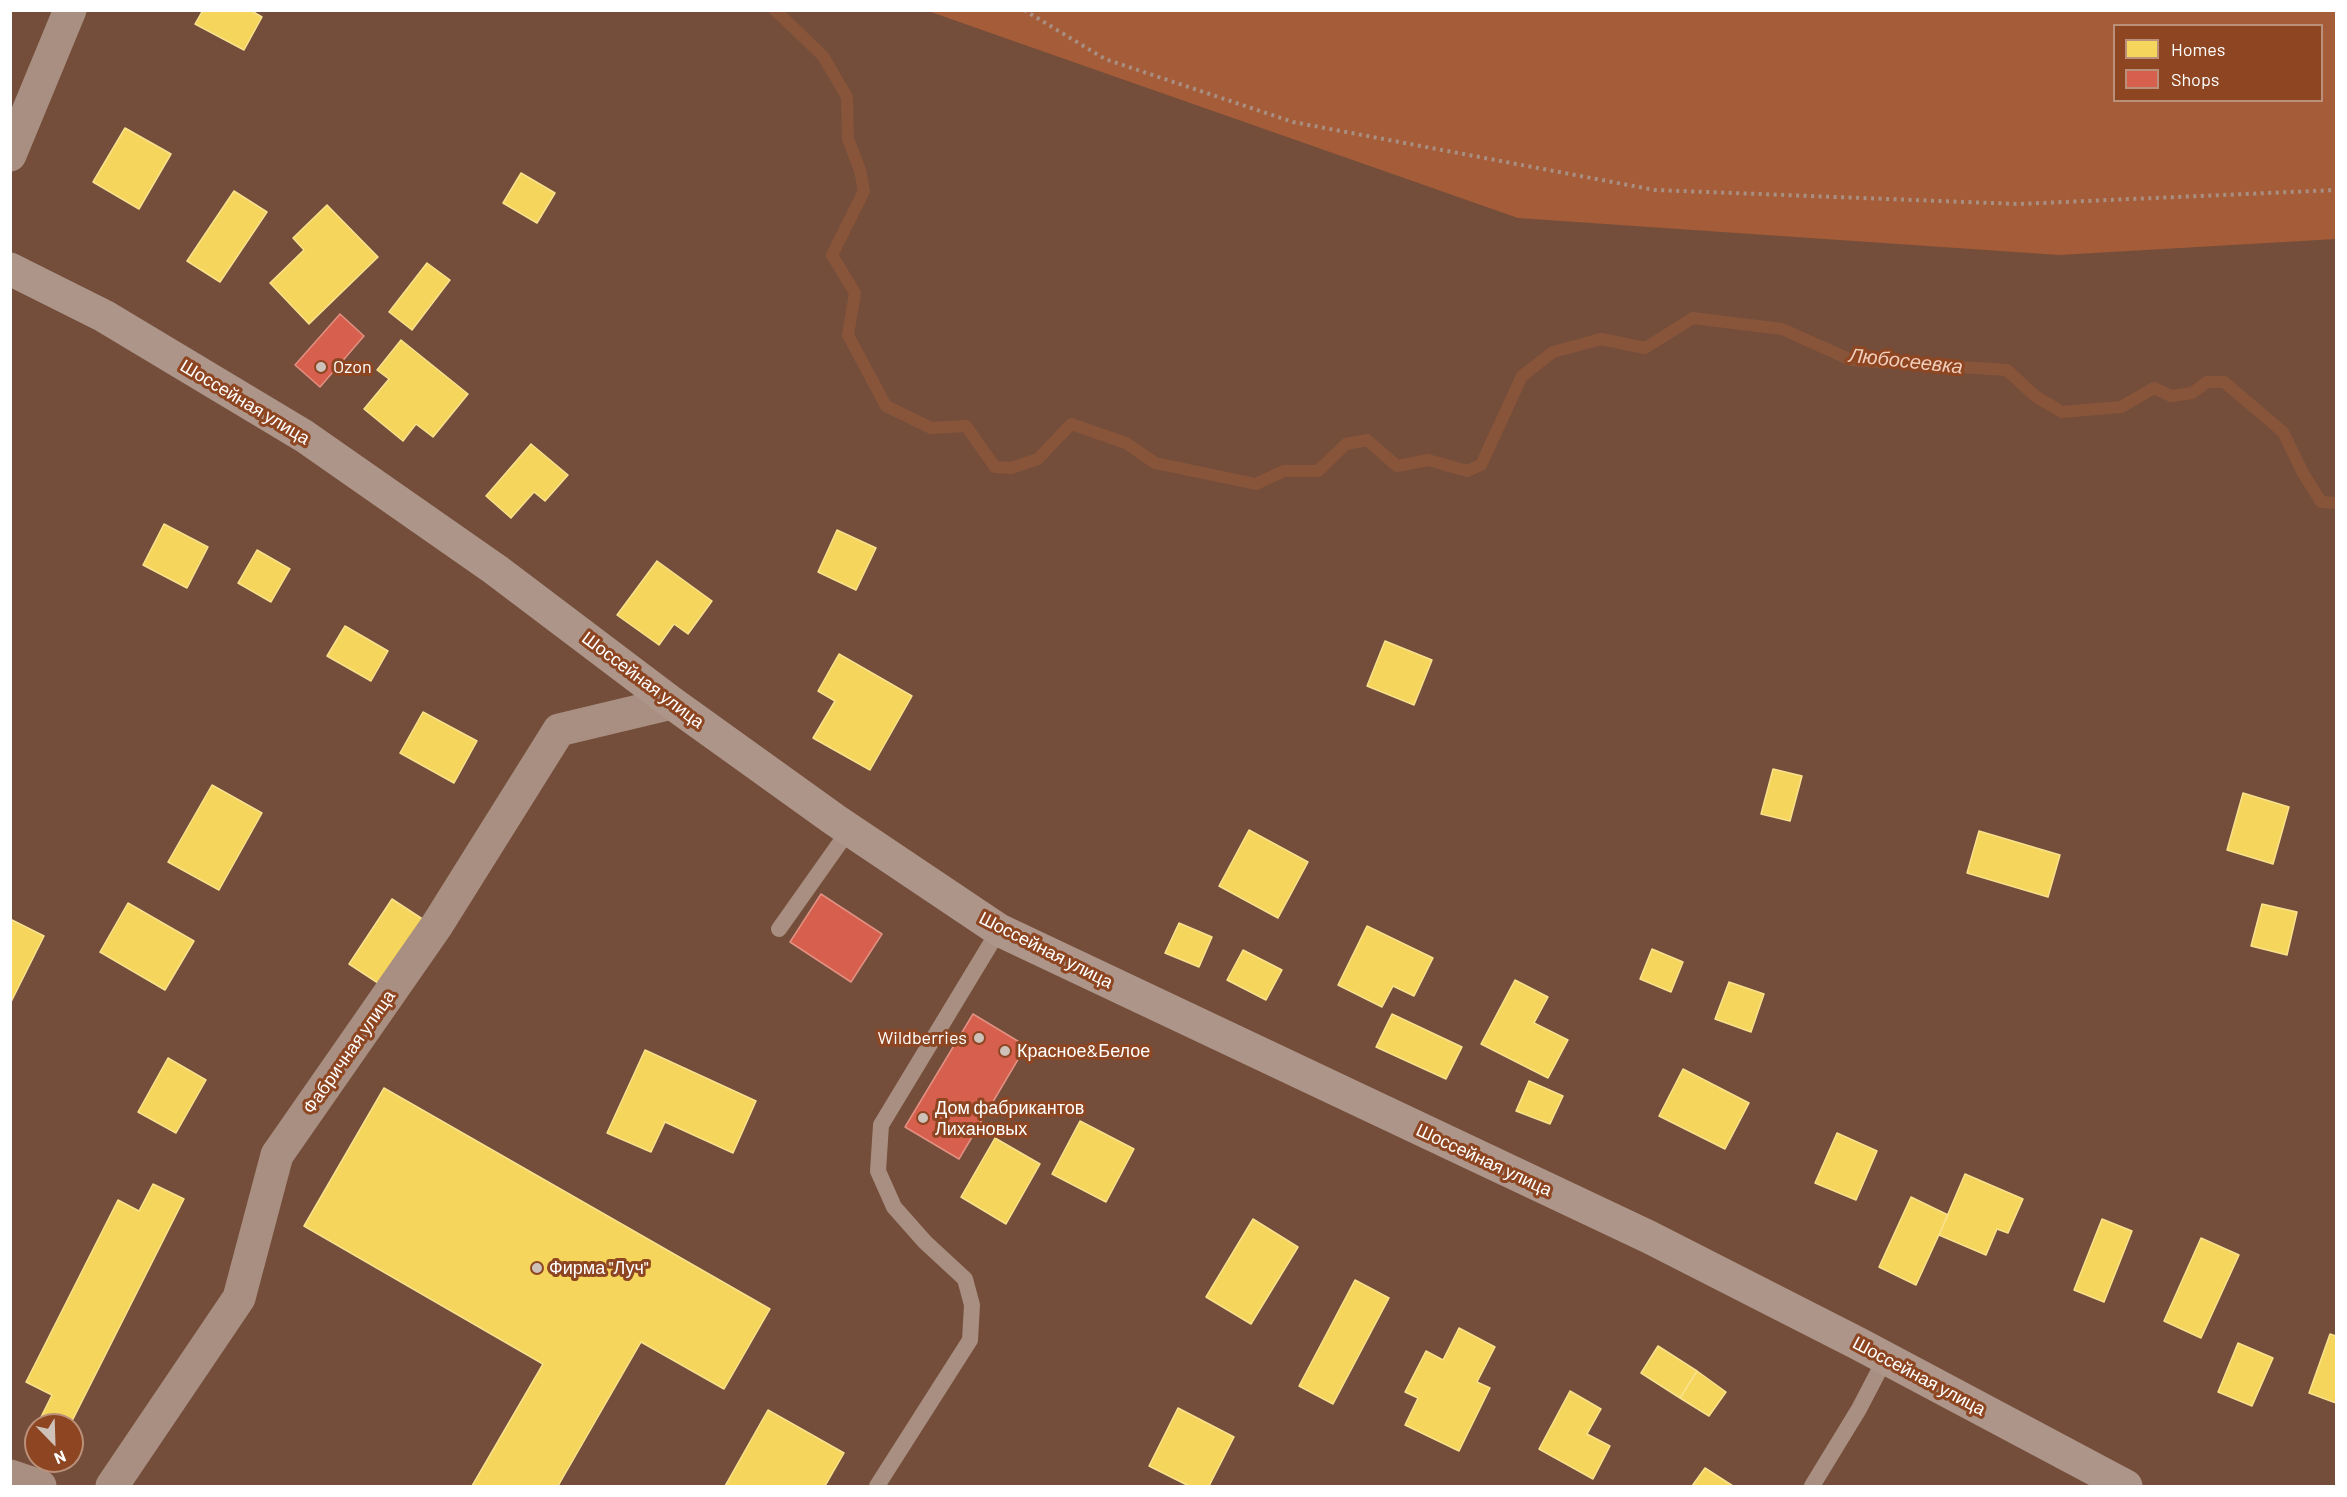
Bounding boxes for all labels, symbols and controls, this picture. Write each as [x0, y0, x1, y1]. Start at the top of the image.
legend [2113, 24, 2323, 102]
text: Homes [2171, 38, 2225, 60]
text: Shops [2171, 68, 2220, 90]
water label: Любосеевка [1848, 343, 1964, 379]
street label: Шоссейная улица [176, 355, 314, 449]
place label: Ozon [333, 356, 372, 378]
marker: Ozon [314, 360, 328, 374]
street label: Шоссейная улица [578, 627, 708, 733]
street label: Шоссейная улица [975, 907, 1117, 993]
street label: Фабричная улица [298, 986, 400, 1118]
place label: Wildberries [878, 1027, 967, 1049]
marker: Wildberries [972, 1031, 986, 1045]
place label: Красное&Белое [1017, 1040, 1150, 1062]
marker: Красное&Белое [998, 1044, 1012, 1058]
place label: Дом фабрикантов Лихановых [935, 1097, 1084, 1140]
marker: Дом фабрикантов Лихановых [916, 1111, 930, 1125]
street label: Шоссейная улица [1413, 1119, 1555, 1201]
place label: Фирма "Луч" [549, 1257, 649, 1279]
marker: Фирма "Луч" [530, 1261, 544, 1275]
street label: Шоссейная улица [1849, 1332, 1989, 1420]
north arrow [24, 1413, 84, 1473]
text: N [52, 1447, 69, 1469]

